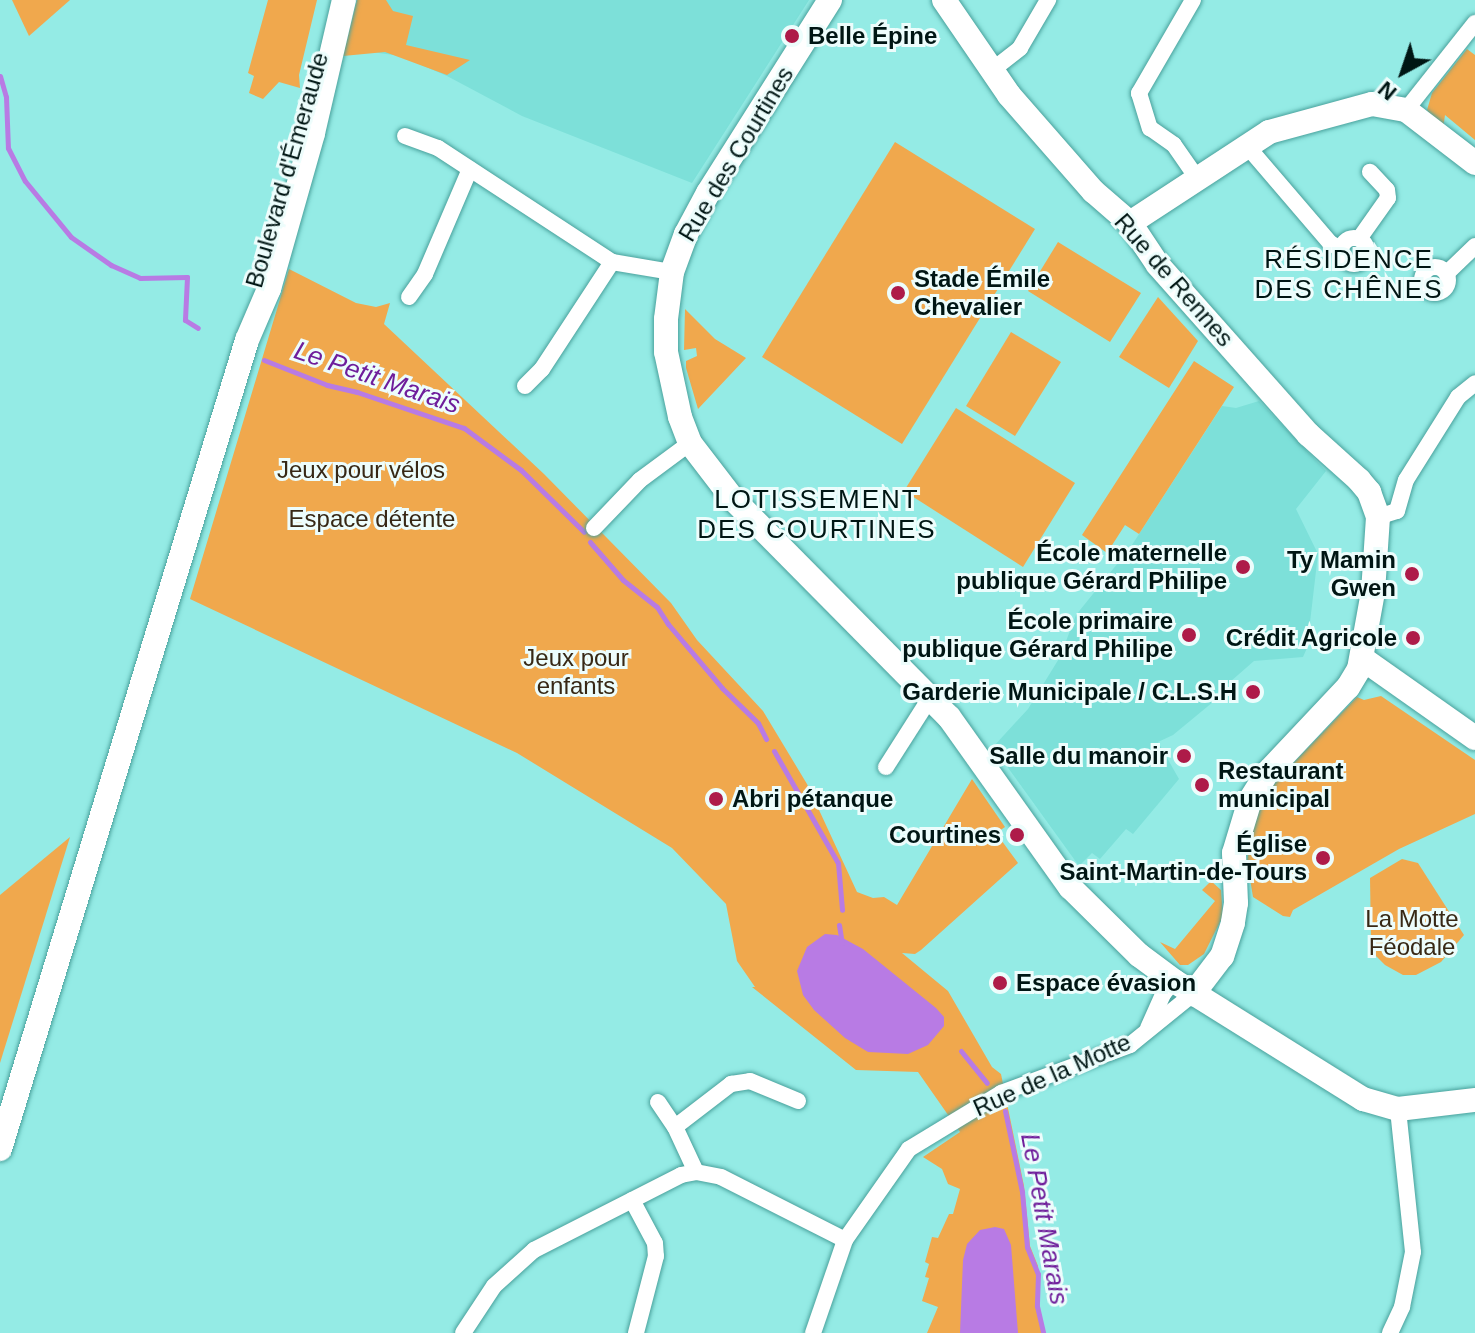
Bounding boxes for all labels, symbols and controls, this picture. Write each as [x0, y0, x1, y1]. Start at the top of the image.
place label: Belle Épine [808, 22, 937, 50]
marker: Belle Épine [783, 27, 801, 45]
north arrow [1363, 32, 1443, 112]
street label: Boulevard d'Émeraude [240, 49, 334, 291]
street label: Rue des Courtines [672, 61, 800, 247]
text: N [1373, 76, 1401, 105]
street label: Rue de Rennes [1108, 208, 1240, 352]
district label: RÉSIDENCE DES CHÊNES [1254, 244, 1444, 306]
place label: Stade Émile Chevalier [914, 265, 1050, 321]
marker: Stade Émile Chevalier [889, 284, 907, 302]
water label: Le Petit Marais [290, 335, 464, 421]
park label: Jeux pour vélos [277, 456, 445, 484]
district label: LOTISSEMENT DES COURTINES [697, 484, 937, 546]
park label: Espace détente [289, 505, 455, 533]
place label: École maternelle publique Gérard Philipe [956, 539, 1227, 595]
place label: Ty Mamin Gwen [1287, 546, 1396, 602]
marker: École maternelle publique Gérard Philipe [1234, 558, 1252, 576]
marker: Ty Mamin Gwen [1403, 565, 1421, 583]
place label: École primaire publique Gérard Philipe [902, 607, 1173, 663]
place label: Crédit Agricole [1225, 624, 1397, 652]
marker: École primaire publique Gérard Philipe [1180, 626, 1198, 644]
marker: Crédit Agricole [1404, 629, 1422, 647]
park label: Jeux pour enfants [523, 644, 629, 700]
place label: Garderie Municipale / C.L.S.H [902, 678, 1237, 706]
marker: Garderie Municipale / C.L.S.H [1244, 683, 1262, 701]
place label: Salle du manoir [989, 742, 1168, 770]
marker: Salle du manoir [1175, 747, 1193, 765]
place label: Restaurant municipal [1218, 757, 1343, 813]
marker: Restaurant municipal [1193, 776, 1211, 794]
place label: Abri pétanque [732, 785, 893, 813]
marker: Abri pétanque [707, 790, 725, 808]
place label: Courtines [889, 821, 1001, 849]
marker: Courtines [1008, 826, 1026, 844]
place label: Église Saint-Martin-de-Tours [1059, 830, 1307, 886]
marker: Église Saint-Martin-de-Tours [1314, 849, 1332, 867]
park label: La Motte Féodale [1365, 905, 1459, 961]
place label: Espace évasion [1016, 969, 1196, 997]
marker: Espace évasion [991, 974, 1009, 992]
street label: Rue de la Motte [969, 1027, 1135, 1123]
water label: Le Petit Marais [1014, 1131, 1074, 1307]

